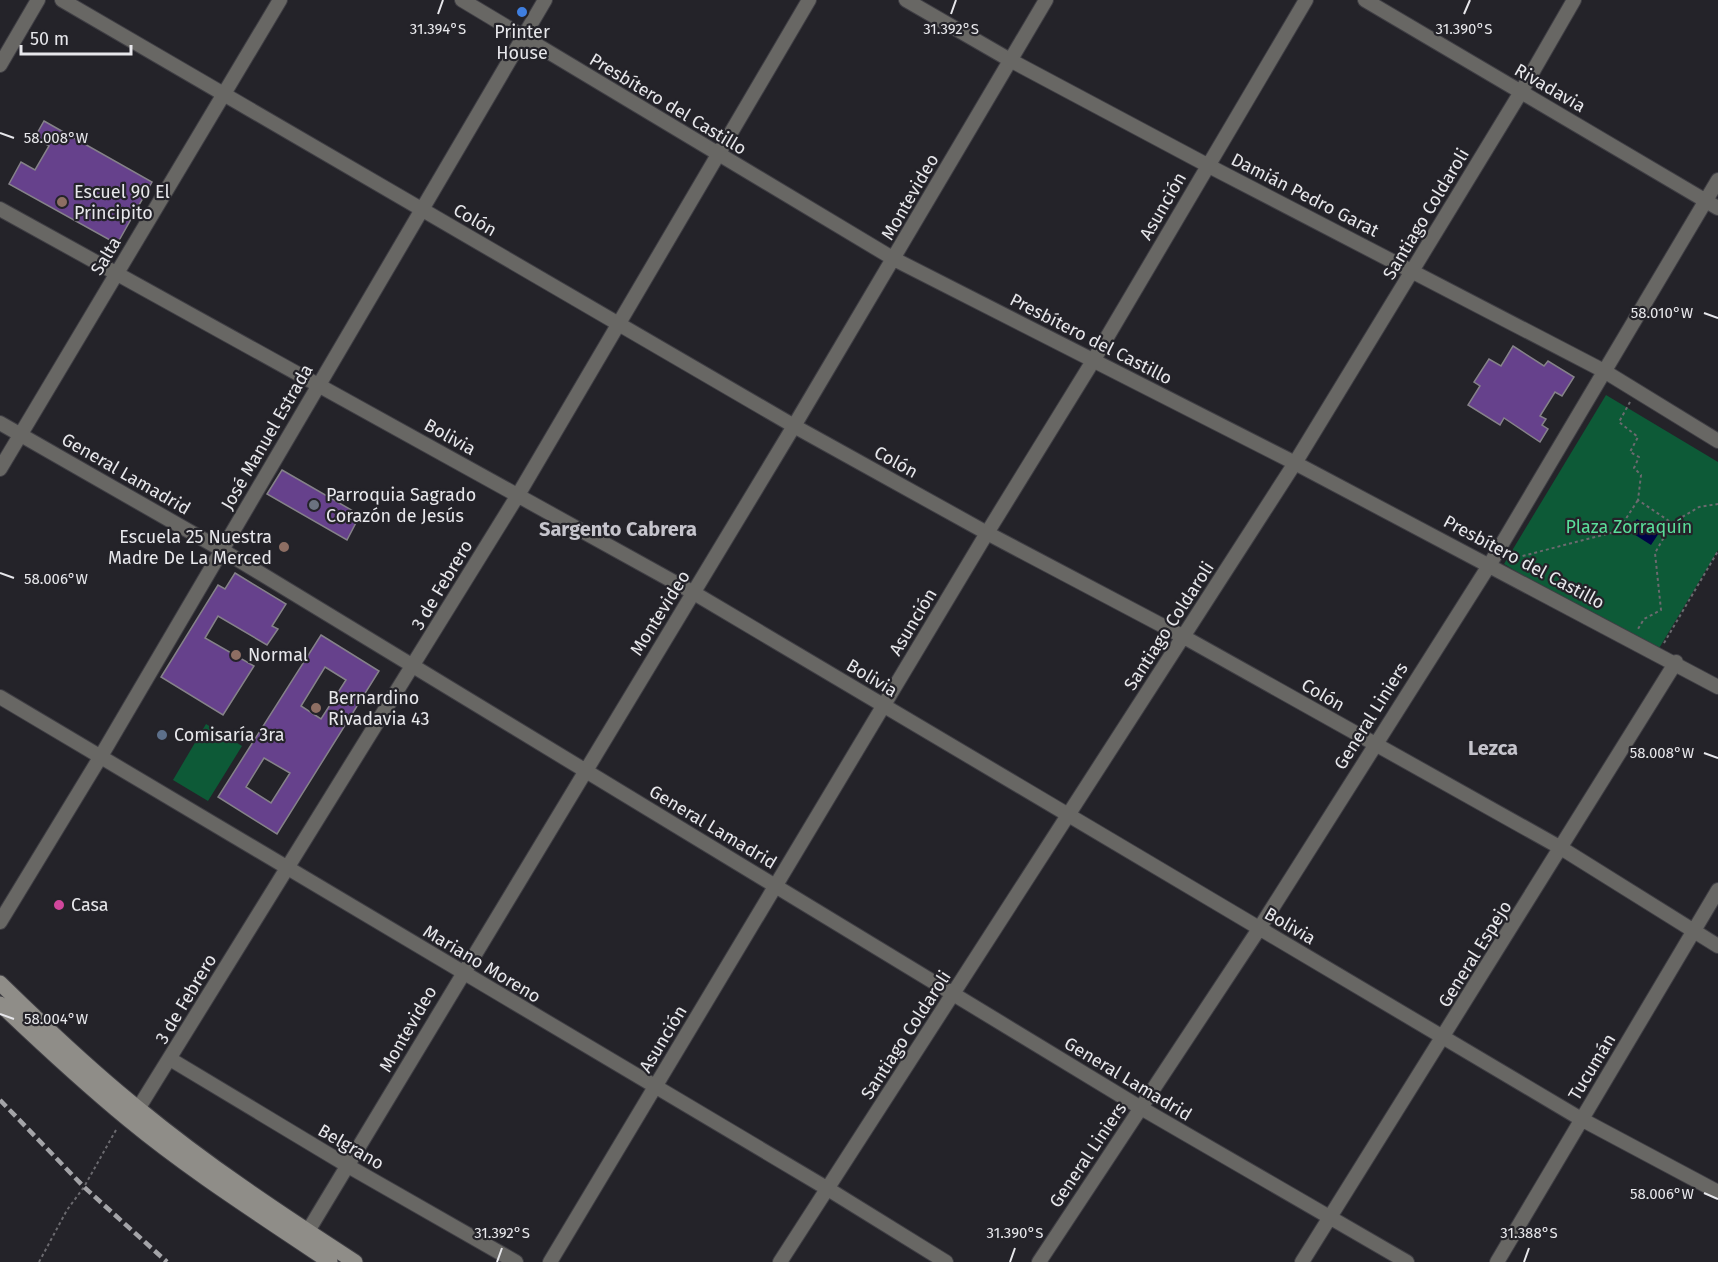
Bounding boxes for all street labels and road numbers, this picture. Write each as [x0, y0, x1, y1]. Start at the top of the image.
street label: Presbítero del Castillo [585, 48, 751, 160]
street label: Rivadavia [1511, 59, 1589, 117]
street label: Santiago Coldaroli [1378, 145, 1474, 283]
street label: Damián Pedro Garat [1227, 148, 1383, 242]
street label: Montevideo [876, 150, 944, 244]
street label: Asunción [1135, 168, 1191, 244]
street label: Colón [449, 199, 501, 241]
street label: Salta [86, 233, 126, 279]
street label: Presbítero del Castillo [1006, 288, 1176, 390]
street label: José Manuel Estrada [216, 360, 318, 514]
street label: Bolivia [420, 414, 480, 460]
street label: General Lamadrid [58, 428, 194, 520]
street label: Colón [870, 441, 922, 483]
street label: Presbítero del Castillo [1440, 510, 1608, 614]
street label: 3 de Febrero [407, 536, 477, 634]
street label: Santiago Coldaroli [1119, 558, 1219, 694]
street label: Montevideo [625, 566, 695, 660]
street label: Asunción [884, 584, 942, 660]
street label: Bolivia [843, 654, 901, 702]
street label: General Liniers [1329, 658, 1413, 774]
street label: Colón [1297, 674, 1349, 716]
street label: General Lamadrid [645, 780, 781, 874]
street label: General Espejo [1433, 897, 1517, 1011]
street label: Bolivia [1260, 903, 1320, 949]
street label: Mariano Moreno [419, 920, 545, 1008]
street label: 3 de Febrero [151, 950, 221, 1048]
street label: Santiago Coldaroli [856, 967, 956, 1103]
street label: Montevideo [374, 982, 442, 1076]
street label: Asunción [634, 1001, 692, 1077]
street label: Tucumán [1564, 1030, 1620, 1104]
street label: General Lamadrid [1060, 1032, 1196, 1126]
street label: General Liniers [1045, 1098, 1131, 1212]
street label: Belgrano [314, 1119, 388, 1175]

